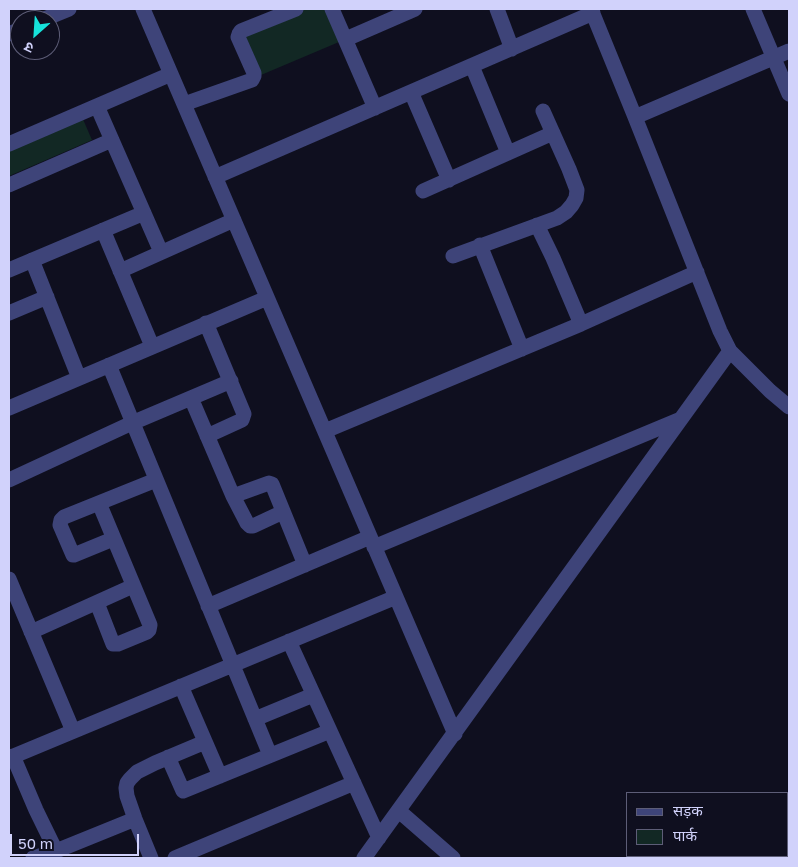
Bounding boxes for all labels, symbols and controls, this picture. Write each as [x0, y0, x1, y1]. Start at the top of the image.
north arrow [10, 10, 60, 60]
text: उ [21, 39, 36, 57]
legend [626, 792, 788, 857]
text: सड़क [673, 801, 703, 819]
scale bar [12, 824, 141, 856]
text: पार्क [673, 826, 697, 844]
text: 50 m [18, 834, 53, 852]

